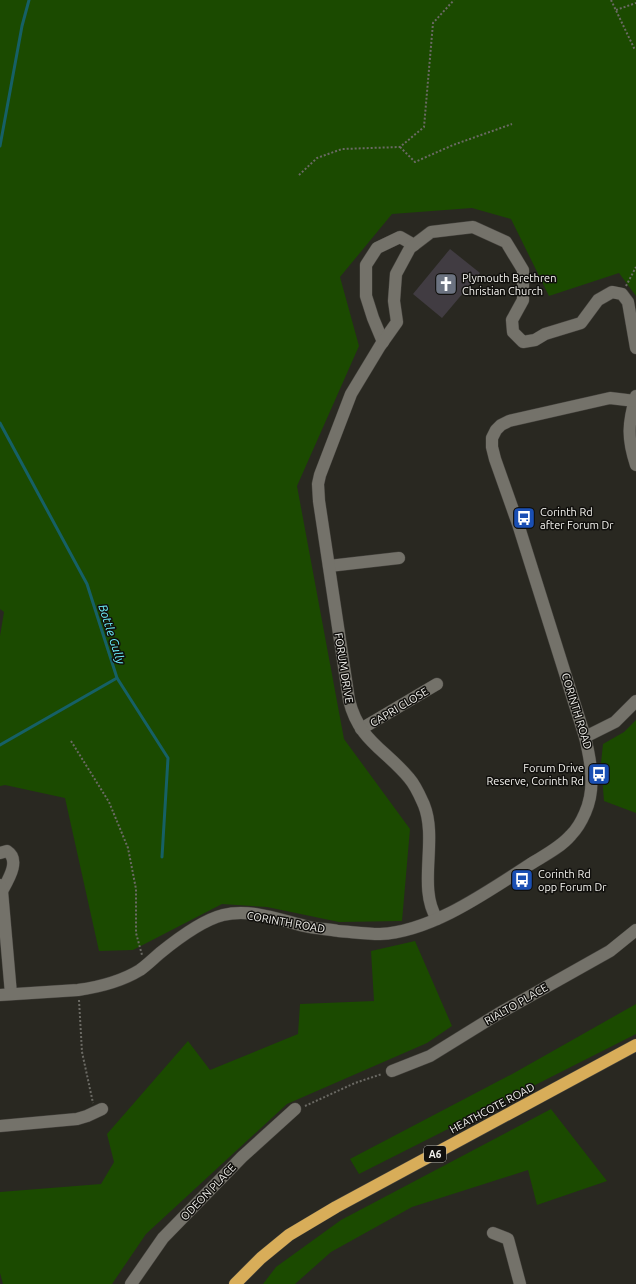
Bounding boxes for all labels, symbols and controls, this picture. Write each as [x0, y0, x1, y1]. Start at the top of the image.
church icon: Plymouth Brethren Christian Church [433, 271, 459, 297]
place label: Plymouth Brethren Christian Church [462, 272, 556, 297]
bus stop icon: Corinth Rd after Forum Dr [511, 505, 537, 531]
place label: Corinth Rd after Forum Dr [540, 506, 614, 531]
water label: Bottle Gully [96, 603, 128, 666]
street label: FORUM DRIVE [332, 632, 356, 704]
street label: CORINTH ROAD [560, 671, 594, 751]
street label: CAPRI CLOSE [368, 685, 430, 729]
bus stop icon: Forum Drive Reserve, Corinth Rd [586, 761, 612, 787]
place label: Forum Drive Reserve, Corinth Rd [487, 762, 584, 787]
bus stop icon: Corinth Rd opp Forum Dr [509, 867, 535, 893]
place label: Corinth Rd opp Forum Dr [538, 868, 607, 893]
street label: CORINTH ROAD [246, 909, 326, 935]
street label: RIALTO PLACE [482, 981, 550, 1027]
street label: HEATHCOTE ROAD [448, 1080, 537, 1135]
road number: A6 [424, 1146, 446, 1162]
street label: ODEON PLACE [178, 1161, 238, 1223]

